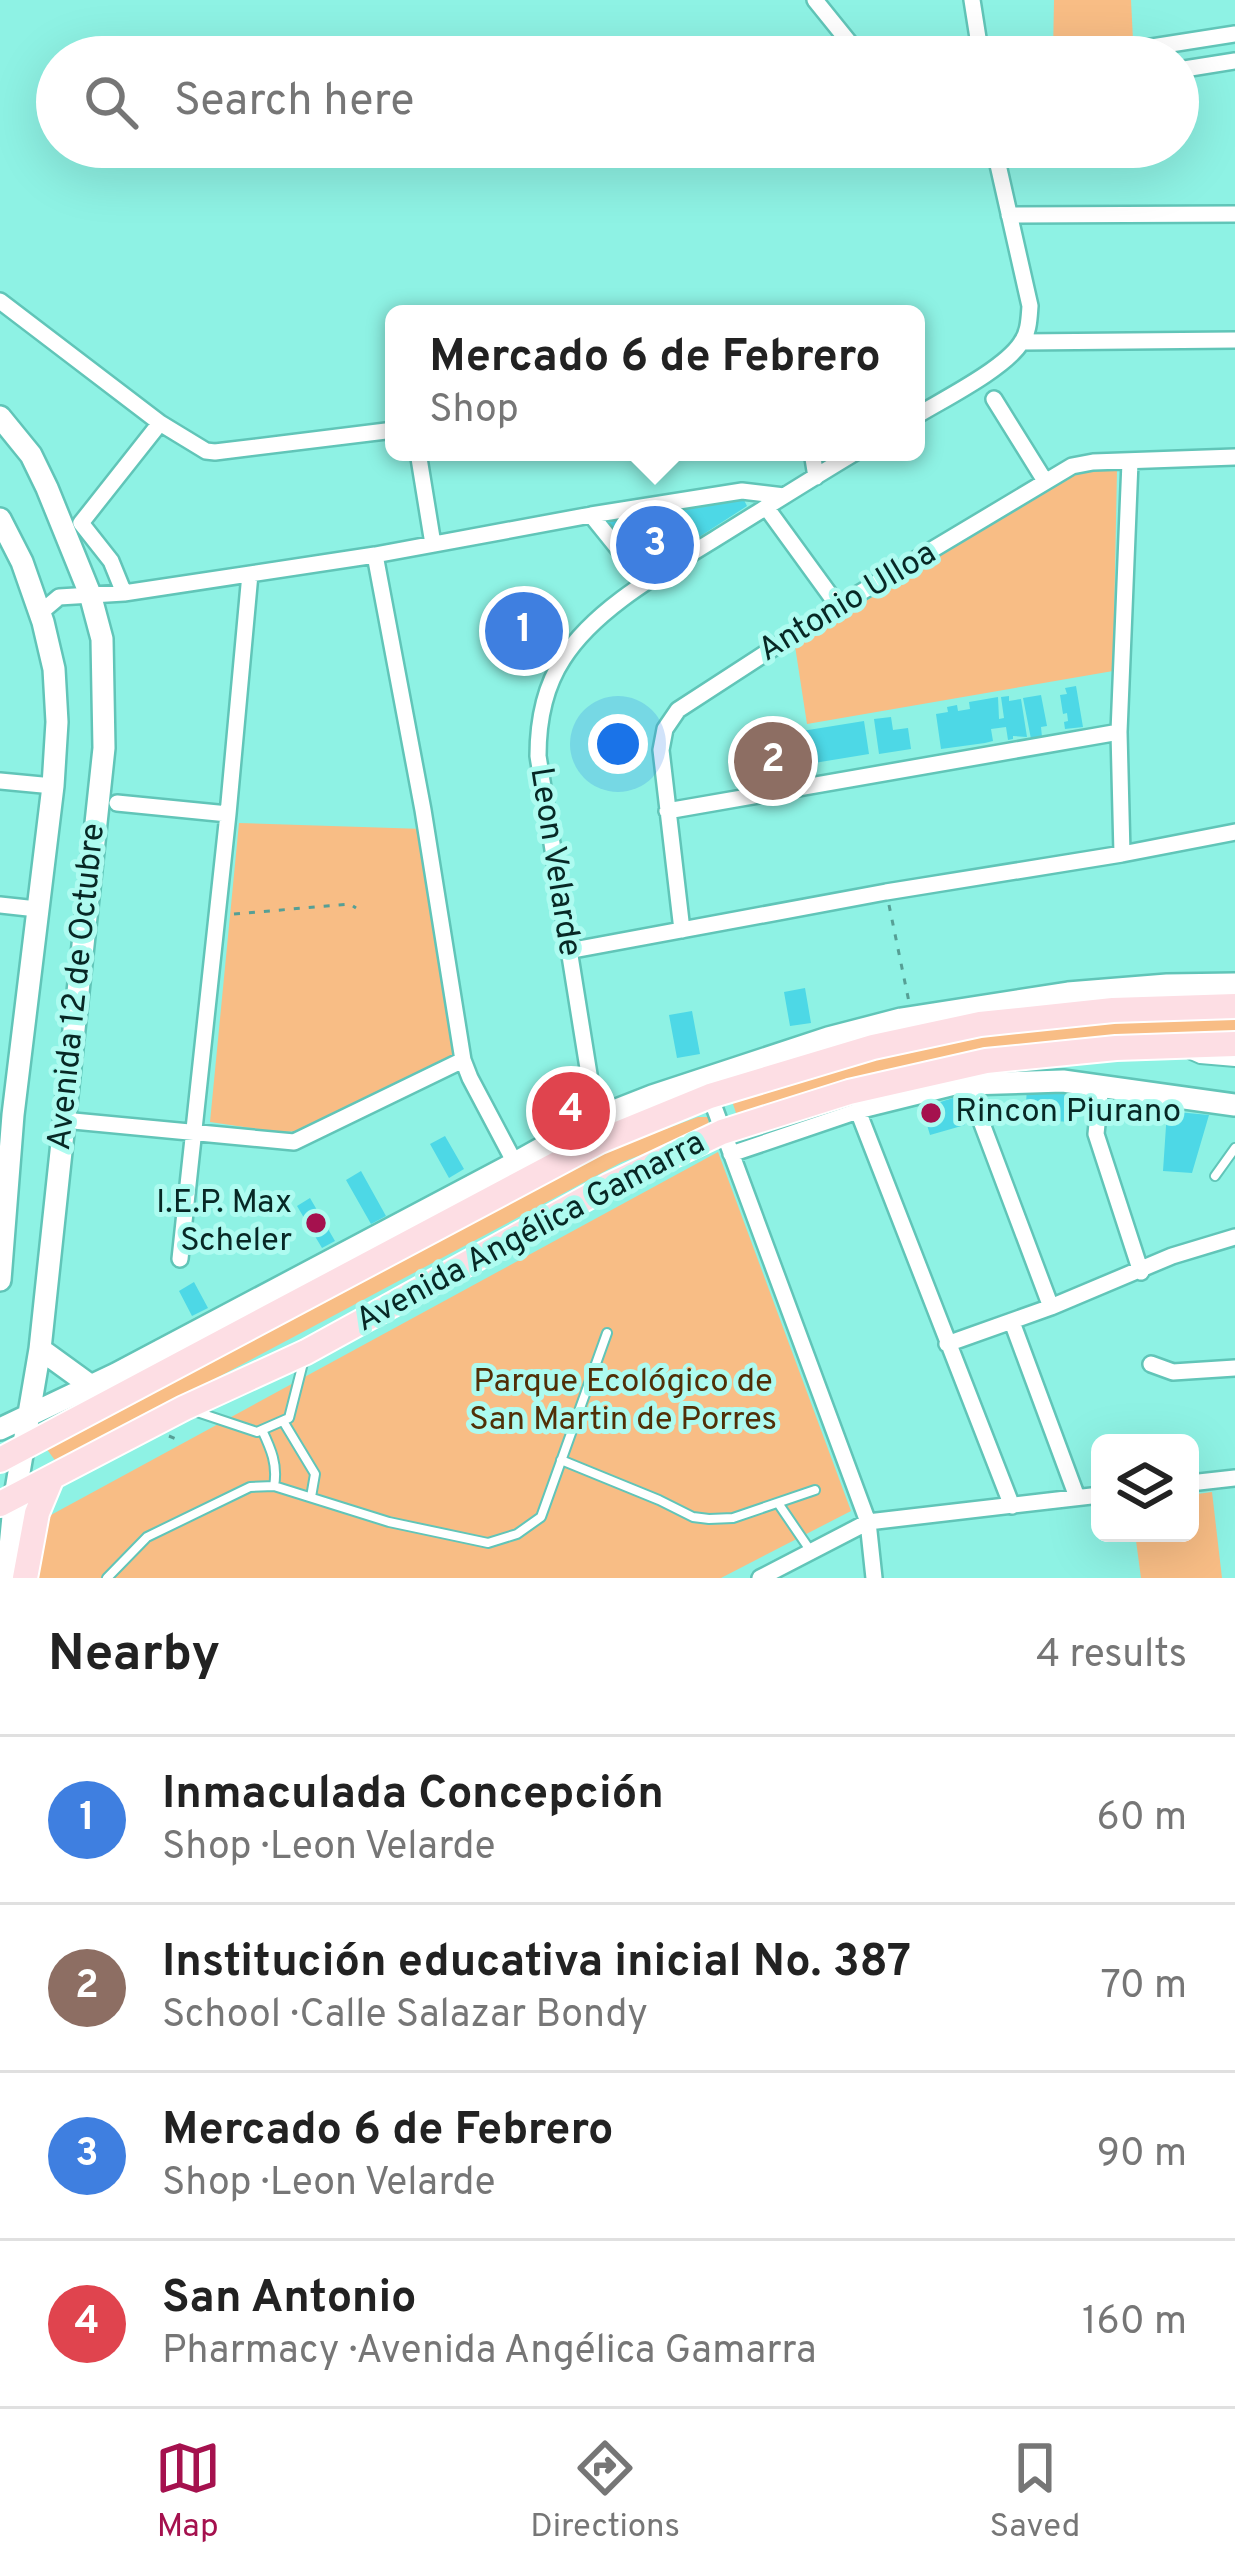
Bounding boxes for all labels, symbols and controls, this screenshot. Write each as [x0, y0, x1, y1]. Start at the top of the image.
search box [36, 36, 1199, 168]
icon: search [78, 69, 144, 135]
text: Search here [174, 74, 414, 131]
popup [385, 305, 925, 461]
text: Mercado 6 de Febrero [429, 330, 881, 387]
text: Shop [429, 387, 519, 436]
pin: 3 [616, 500, 694, 590]
street label: Antonio Ulloa [751, 533, 945, 673]
pin: 1 [485, 586, 563, 676]
your location [588, 714, 648, 774]
pin: 2 [734, 716, 812, 806]
street label: Leon Velarde [518, 764, 590, 960]
street label: Avenida 12 de Octubre [40, 821, 116, 1153]
pin: 4 [532, 1066, 610, 1156]
place label: Rincon Piurano [955, 1092, 1181, 1134]
marker: Rincon Piurano [918, 1100, 944, 1126]
street label: Avenida Angélica Gamarra [349, 1123, 713, 1343]
place label: I.E.P. Max Scheler [156, 1183, 292, 1263]
marker: I.E.P. Max Scheler [303, 1210, 329, 1236]
park label: Parque Ecológico de San Martin de Porres [469, 1362, 777, 1442]
map controls [1091, 1434, 1199, 1542]
button: layers [1091, 1434, 1199, 1542]
text: Nearby [48, 1624, 220, 1689]
text: 4 results [1036, 1632, 1187, 1681]
text: Inmaculada Concepción [162, 1767, 664, 1824]
text: 1 [79, 1795, 95, 1844]
text: 60 m [1096, 1795, 1187, 1844]
text: Shop · Leon Velarde [162, 1824, 496, 1873]
text: Institución educativa inicial No. 387 [162, 1935, 911, 1992]
text: 2 [75, 1963, 99, 2012]
text: 70 m [1101, 1963, 1187, 2012]
text: School · Calle Salazar Bondy [162, 1992, 648, 2041]
text: Mercado 6 de Febrero [162, 2103, 614, 2160]
text: 3 [75, 2131, 99, 2180]
text: 90 m [1097, 2131, 1187, 2180]
text: Shop · Leon Velarde [162, 2160, 496, 2209]
text: San Antonio [162, 2271, 417, 2328]
text: 4 [74, 2299, 100, 2348]
text: 160 m [1082, 2299, 1187, 2348]
text: Pharmacy · Avenida Angélica Gamarra [162, 2328, 817, 2377]
tab: Map [155, 2435, 221, 2549]
tab: Directions [530, 2435, 680, 2549]
tab: Saved [990, 2435, 1080, 2549]

